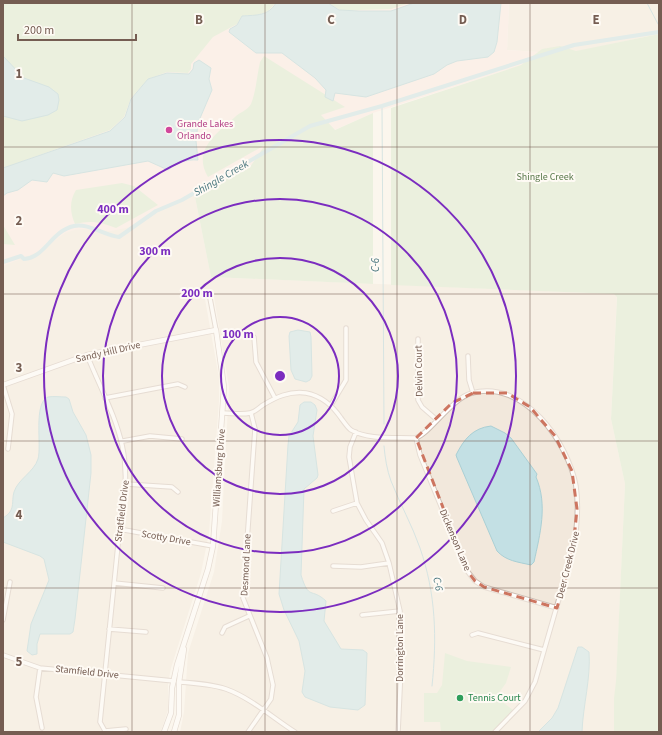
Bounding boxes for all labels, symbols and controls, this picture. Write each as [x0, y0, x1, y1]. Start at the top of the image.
text: B [195, 11, 203, 29]
text: C [327, 11, 335, 29]
text: D [459, 11, 467, 29]
text: E [592, 11, 600, 29]
scale bar [18, 16, 136, 42]
text: 200 m [24, 22, 54, 39]
text: 1 [16, 65, 23, 83]
place label: Grande Lakes Orlando [177, 117, 233, 143]
marker: Grande Lakes Orlando [164, 125, 174, 135]
water label: Shingle Creek [191, 156, 252, 200]
park label: Shingle Creek [516, 170, 574, 184]
text: 400 m [97, 201, 129, 218]
text: 2 [16, 212, 23, 230]
text: 300 m [139, 243, 171, 260]
water label: C-6 [368, 257, 383, 272]
text: 200 m [181, 285, 213, 302]
text: 100 m [222, 326, 254, 343]
street label: Sandy Hill Drive [74, 338, 142, 366]
street label: Delvin Court [412, 344, 426, 397]
text: 3 [16, 359, 23, 377]
centre of rings [273, 369, 287, 383]
street label: Williamsburg Drive [209, 428, 229, 508]
street label: Stratfield Drive [111, 479, 133, 543]
text: 4 [16, 506, 23, 524]
street label: Dickenson Lane [436, 507, 474, 573]
street label: Scotty Drive [140, 527, 192, 549]
street label: Deer Creek Drive [553, 530, 583, 600]
street label: Desmond Lane [237, 533, 255, 597]
water label: C-6 [429, 576, 447, 593]
street label: Dorrington Lane [393, 614, 407, 682]
text: 5 [16, 653, 23, 671]
street label: Stamfield Drive [55, 662, 119, 682]
place label: Tennis Court [468, 691, 521, 705]
marker: Tennis Court [455, 693, 465, 703]

